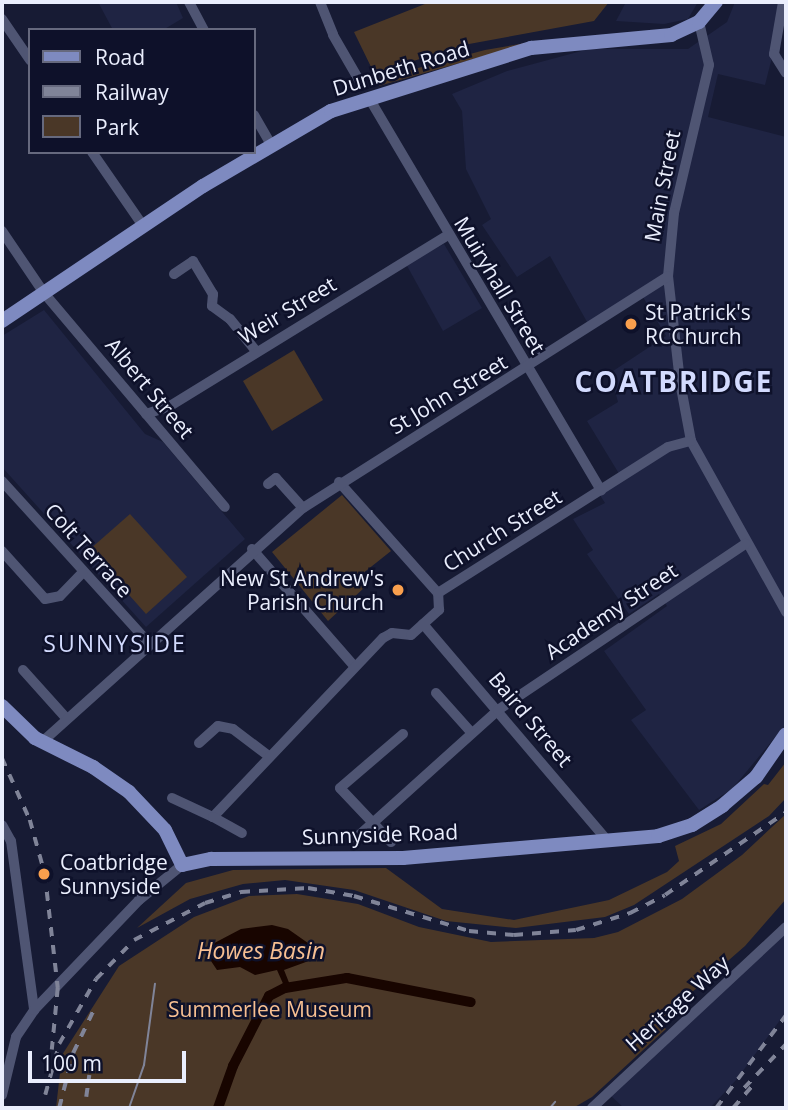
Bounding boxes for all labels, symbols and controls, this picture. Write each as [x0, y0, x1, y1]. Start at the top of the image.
legend [28, 28, 256, 154]
street label: Dunbeth Road [330, 35, 472, 101]
text: Road [95, 43, 145, 71]
text: Railway [95, 78, 169, 106]
text: Park [95, 113, 139, 141]
street label: Main Street [639, 128, 685, 244]
street label: Muiryhall Street [449, 212, 551, 358]
street label: Weir Street [234, 271, 340, 349]
place label: St Patrick's RCChurch [645, 299, 751, 349]
marker: St Patrick's RCChurch [623, 316, 639, 332]
street label: Albert Street [101, 333, 199, 443]
street label: St John Street [385, 349, 511, 439]
district label: COATBRIDGE [576, 364, 772, 398]
street label: Church Street [438, 484, 566, 576]
street label: Colt Terrace [40, 498, 138, 602]
street label: Academy Street [540, 558, 682, 664]
place label: New St Andrew's Parish Church [220, 565, 384, 615]
marker: New St Andrew's Parish Church [390, 582, 406, 598]
district label: SUNNYSIDE [44, 629, 186, 657]
street label: Baird Street [484, 666, 578, 772]
street label: Sunnyside Road [302, 819, 458, 849]
place label: Coatbridge Sunnyside [60, 849, 168, 899]
marker: Coatbridge Sunnyside [34, 864, 54, 884]
water label: Howes Basin [197, 936, 325, 964]
street label: Heritage Way [620, 950, 734, 1056]
park label: Summerlee Museum [168, 996, 372, 1022]
scale bar [32, 1036, 189, 1080]
text: 100 m [41, 1049, 102, 1077]

